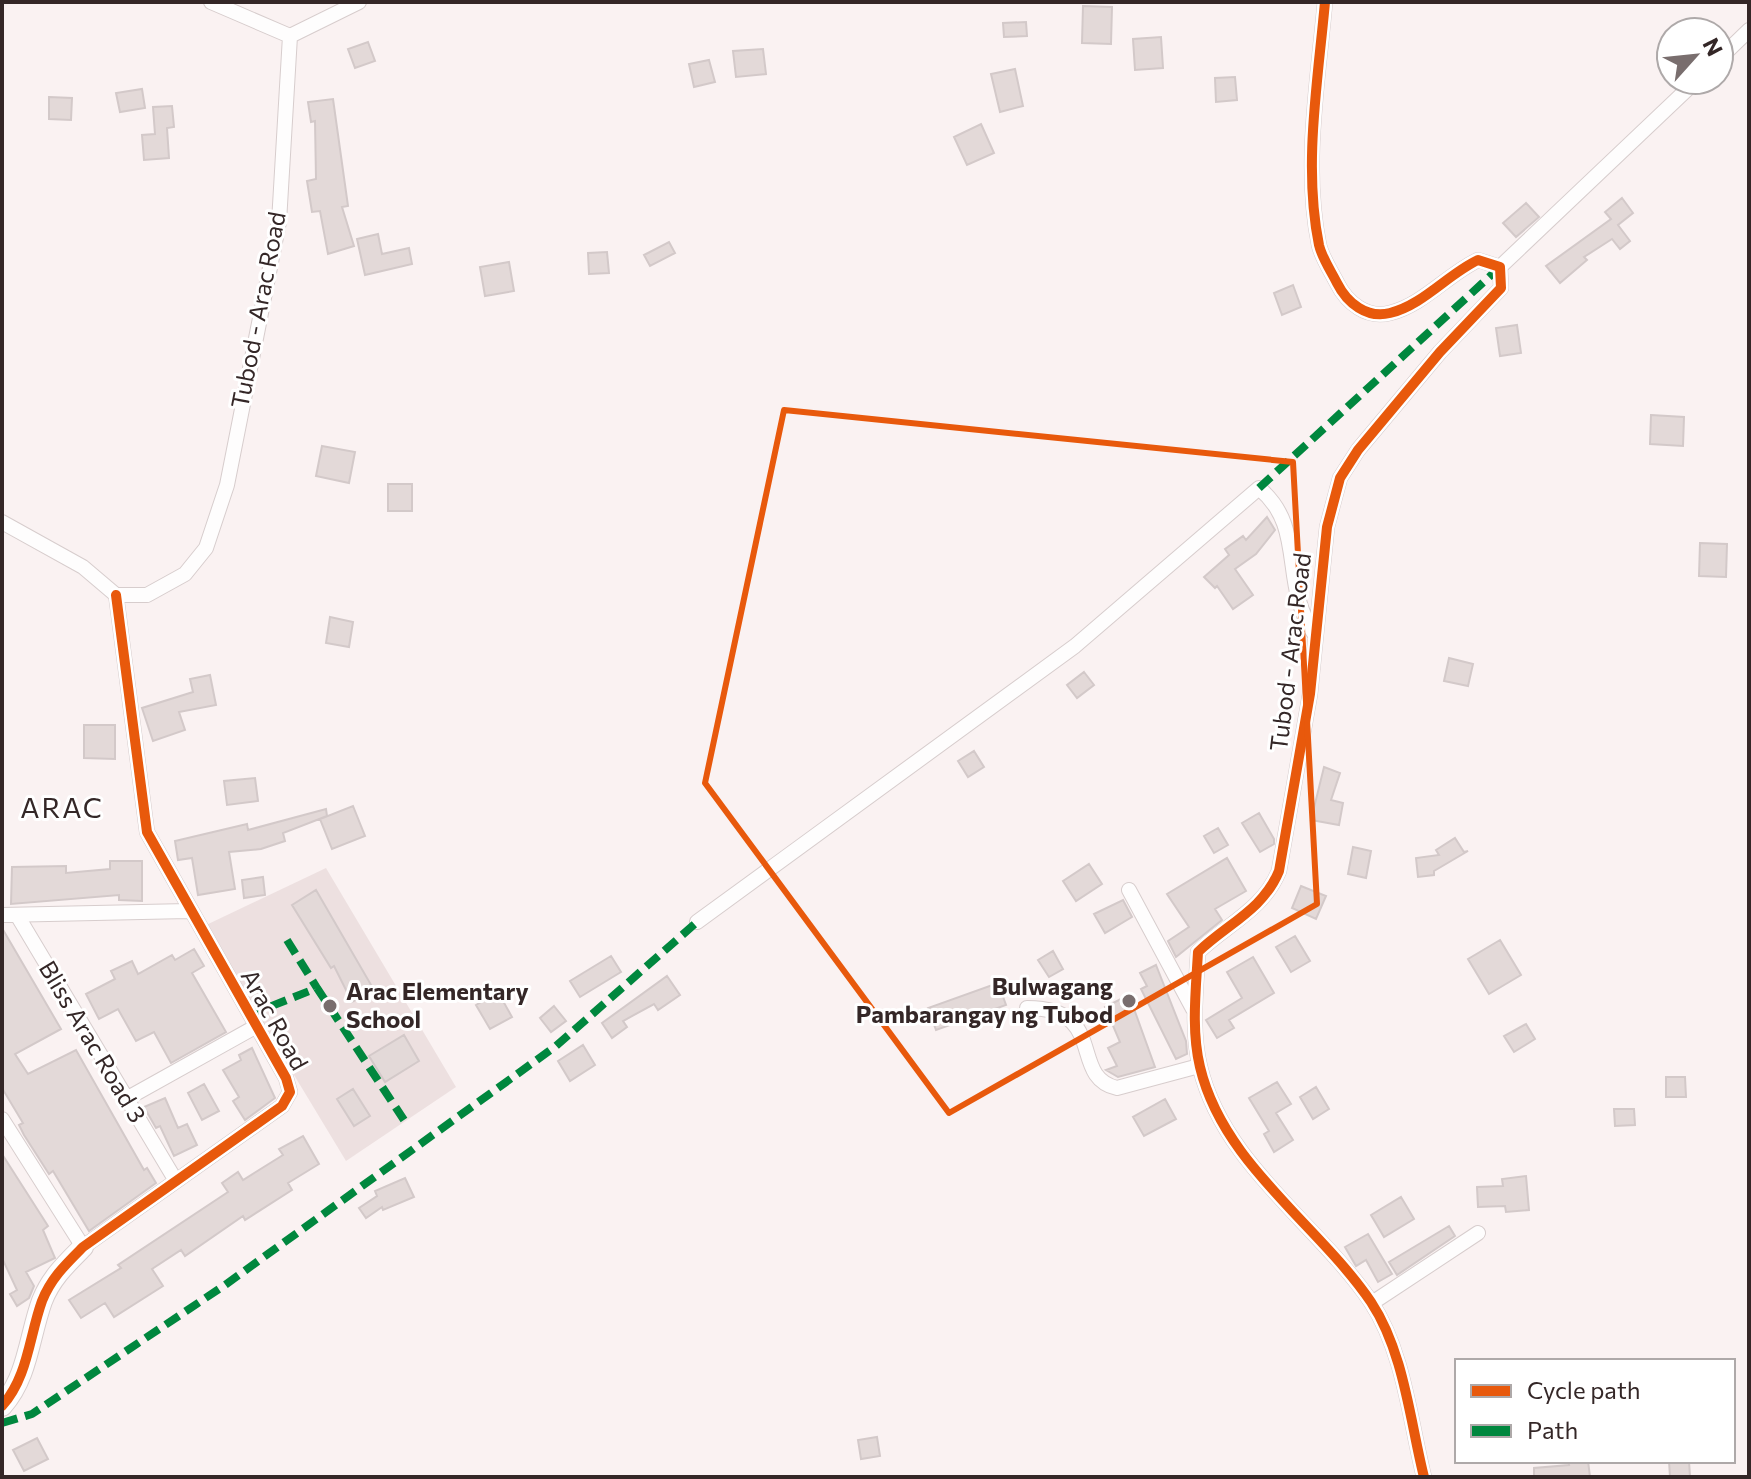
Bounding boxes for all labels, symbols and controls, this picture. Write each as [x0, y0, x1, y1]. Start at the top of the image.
north arrow [1655, 16, 1735, 96]
text: N [1697, 33, 1729, 60]
street label: Tubod - Arac Road [224, 209, 291, 410]
street label: Tubod - Arac Road [1263, 551, 1316, 753]
district label: ARAC [20, 790, 104, 824]
street label: Bliss Arac Road 3 [34, 955, 153, 1127]
street label: Arac Road [236, 964, 315, 1075]
place label: Bulwagang Pambarangay ng Tubod [856, 971, 1113, 1028]
place label: Arac Elementary School [346, 976, 529, 1033]
marker: Bulwagang Pambarangay ng Tubod [1120, 992, 1138, 1010]
marker: Arac Elementary School [321, 997, 339, 1015]
legend [1455, 1359, 1735, 1463]
text: Cycle path [1527, 1375, 1641, 1404]
text: Path [1527, 1415, 1578, 1444]

